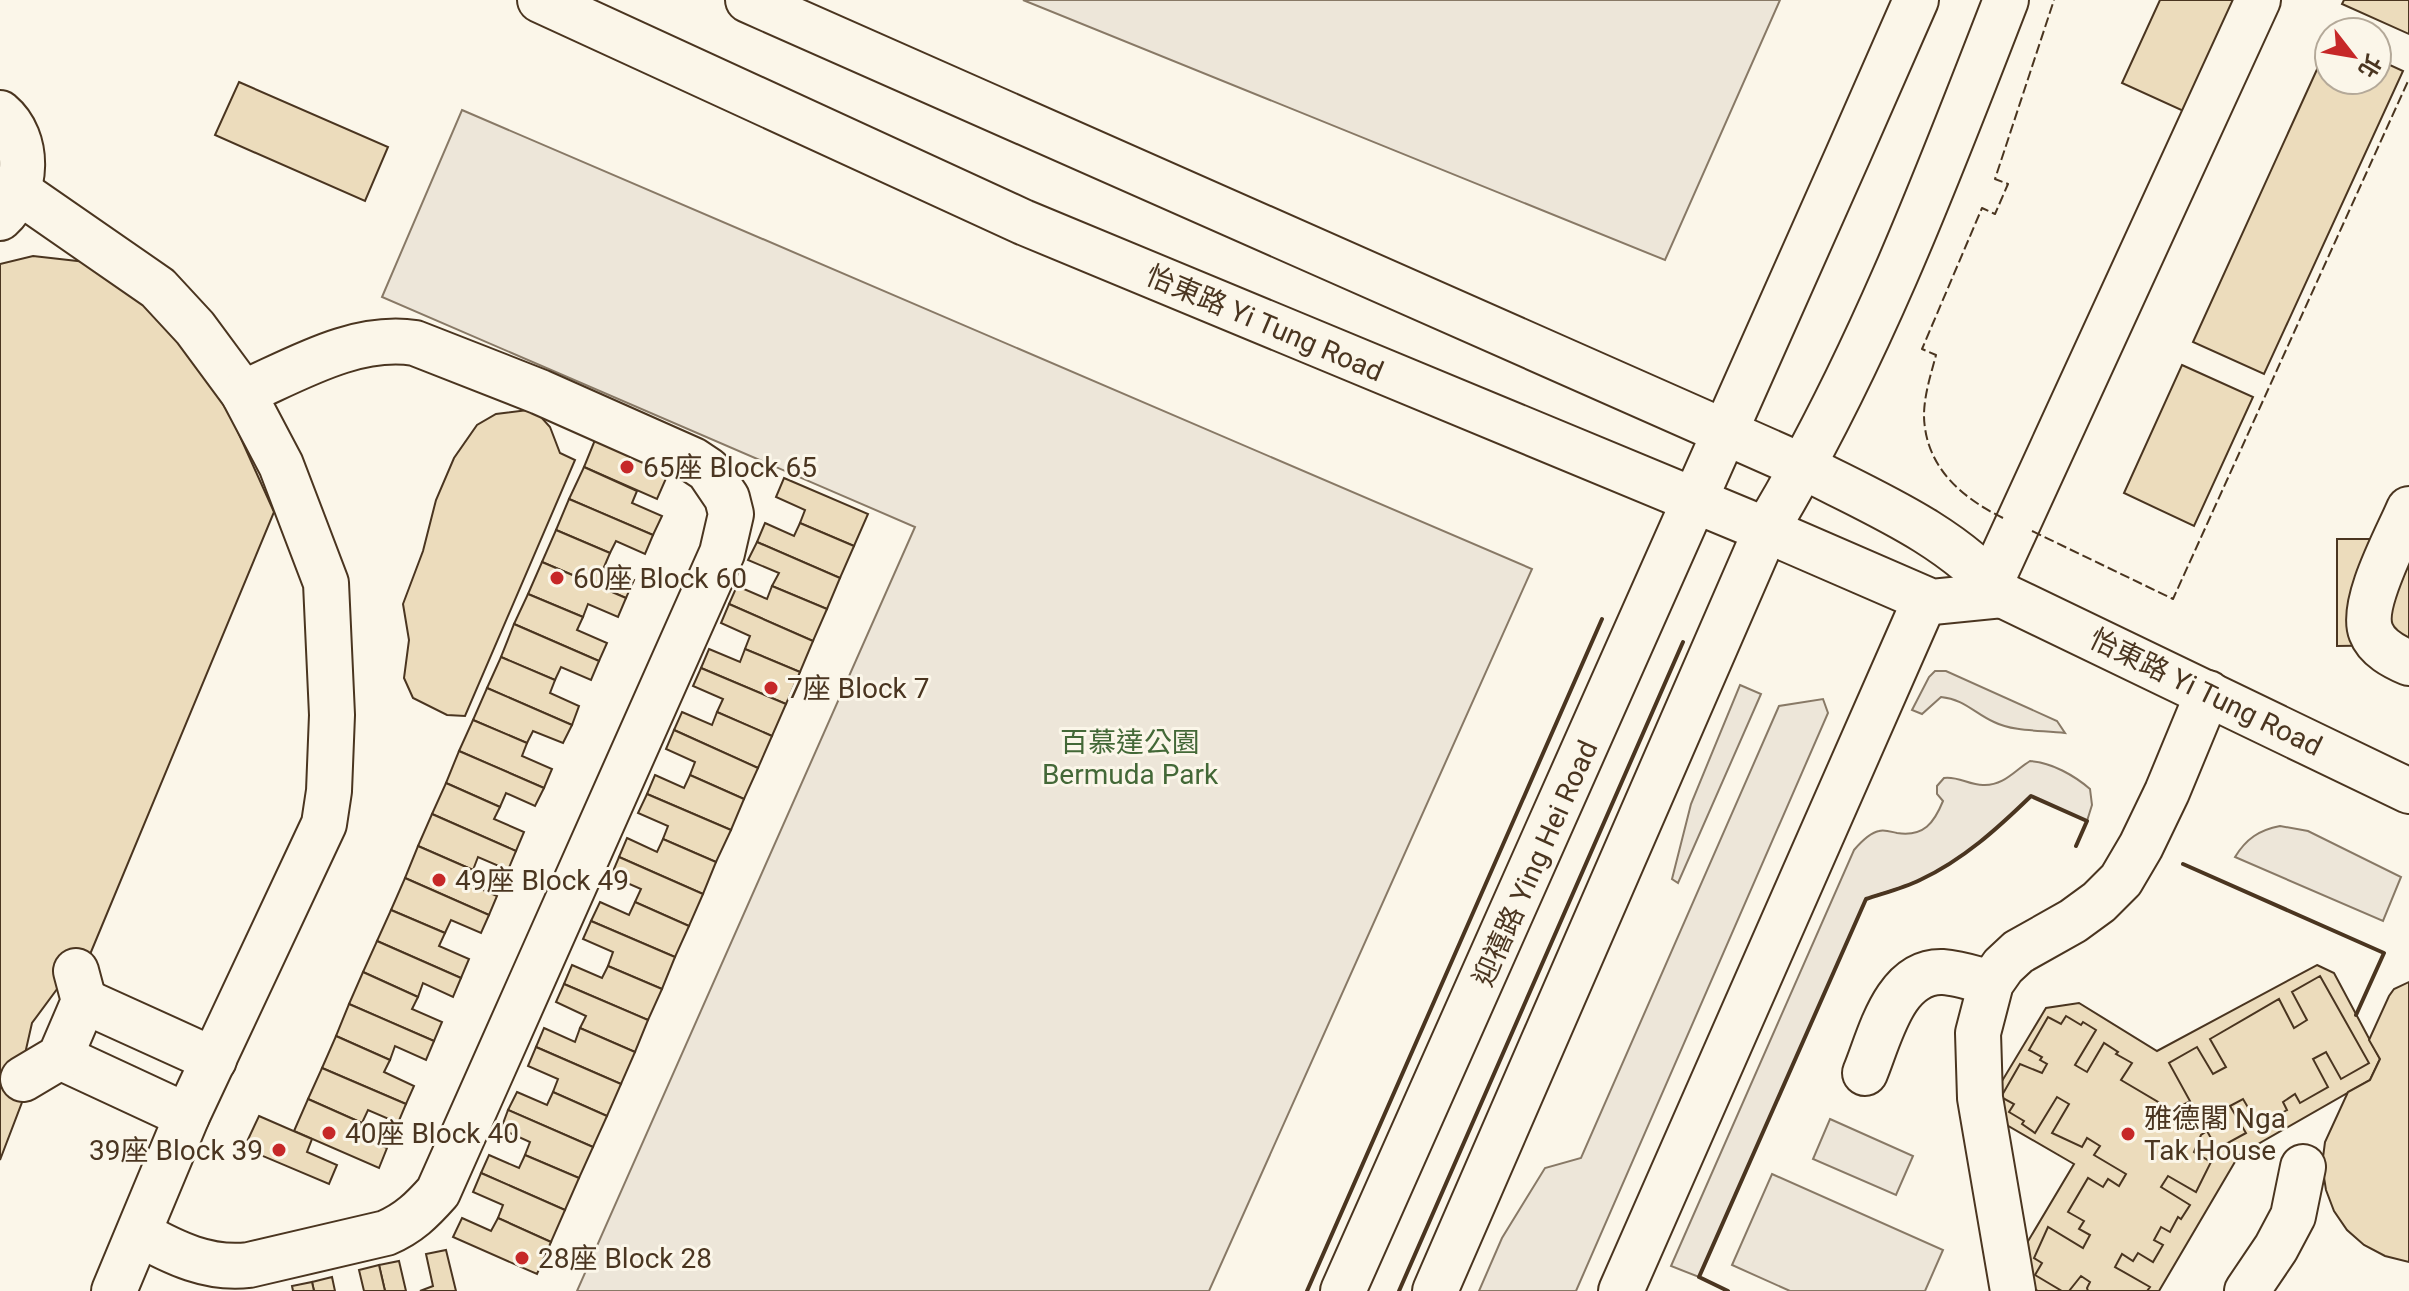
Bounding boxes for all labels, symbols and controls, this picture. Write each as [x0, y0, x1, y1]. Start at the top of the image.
north arrow [2313, 16, 2393, 96]
text: 北 [2353, 50, 2386, 82]
street label: 怡東路 Yi Tung Road [1141, 259, 1388, 388]
place label: 65座 Block 65 [643, 451, 817, 484]
marker: 65座 Block 65 [618, 458, 636, 476]
place label: 60座 Block 60 [573, 562, 747, 595]
marker: 60座 Block 60 [548, 569, 566, 587]
street label: 怡東路 Yi Tung Road [2084, 622, 2327, 763]
place label: 7座 Block 7 [787, 672, 929, 705]
marker: 7座 Block 7 [762, 679, 780, 697]
park label: 百慕達公園 Bermuda Park [1042, 726, 1219, 791]
street label: 迎禧路 Ying Hei Road [1466, 735, 1605, 991]
place label: 49座 Block 49 [455, 864, 629, 897]
marker: 49座 Block 49 [430, 871, 448, 889]
place label: 雅德閣 Nga Tak House [2144, 1102, 2286, 1167]
place label: 40座 Block 40 [345, 1117, 519, 1150]
marker: 40座 Block 40 [320, 1124, 338, 1142]
marker: 雅德閣 Nga Tak House [2119, 1125, 2137, 1143]
place label: 39座 Block 39 [89, 1134, 263, 1167]
marker: 39座 Block 39 [270, 1141, 288, 1159]
place label: 28座 Block 28 [538, 1242, 712, 1275]
marker: 28座 Block 28 [513, 1249, 531, 1267]

